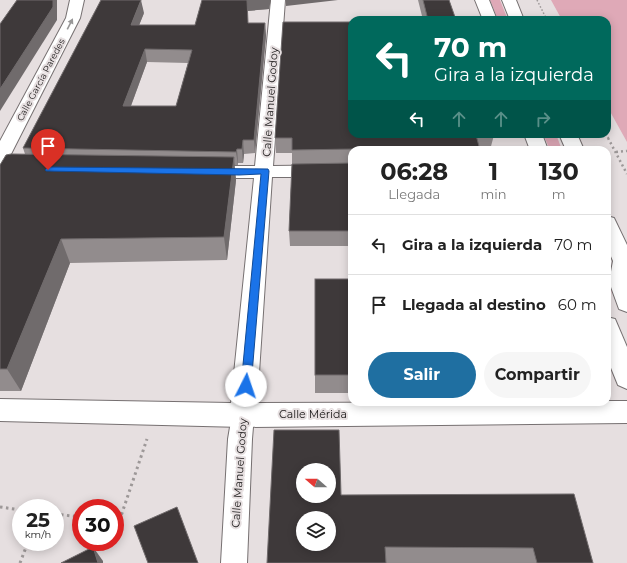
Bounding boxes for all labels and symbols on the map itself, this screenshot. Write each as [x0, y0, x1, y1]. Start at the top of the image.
one-way arrow [67, 19, 73, 30]
street label: Calle García Paredes [14, 36, 67, 123]
street label: Calle Manuel Godoy [259, 47, 281, 157]
pin [31, 129, 65, 170]
position arrow [225, 365, 267, 407]
street label: Calle Mérida [279, 407, 347, 421]
street label: Calle Manuel Godoy [228, 418, 250, 528]
north arrow [296, 463, 336, 503]
speed limit sign: 30 [72, 499, 124, 551]

